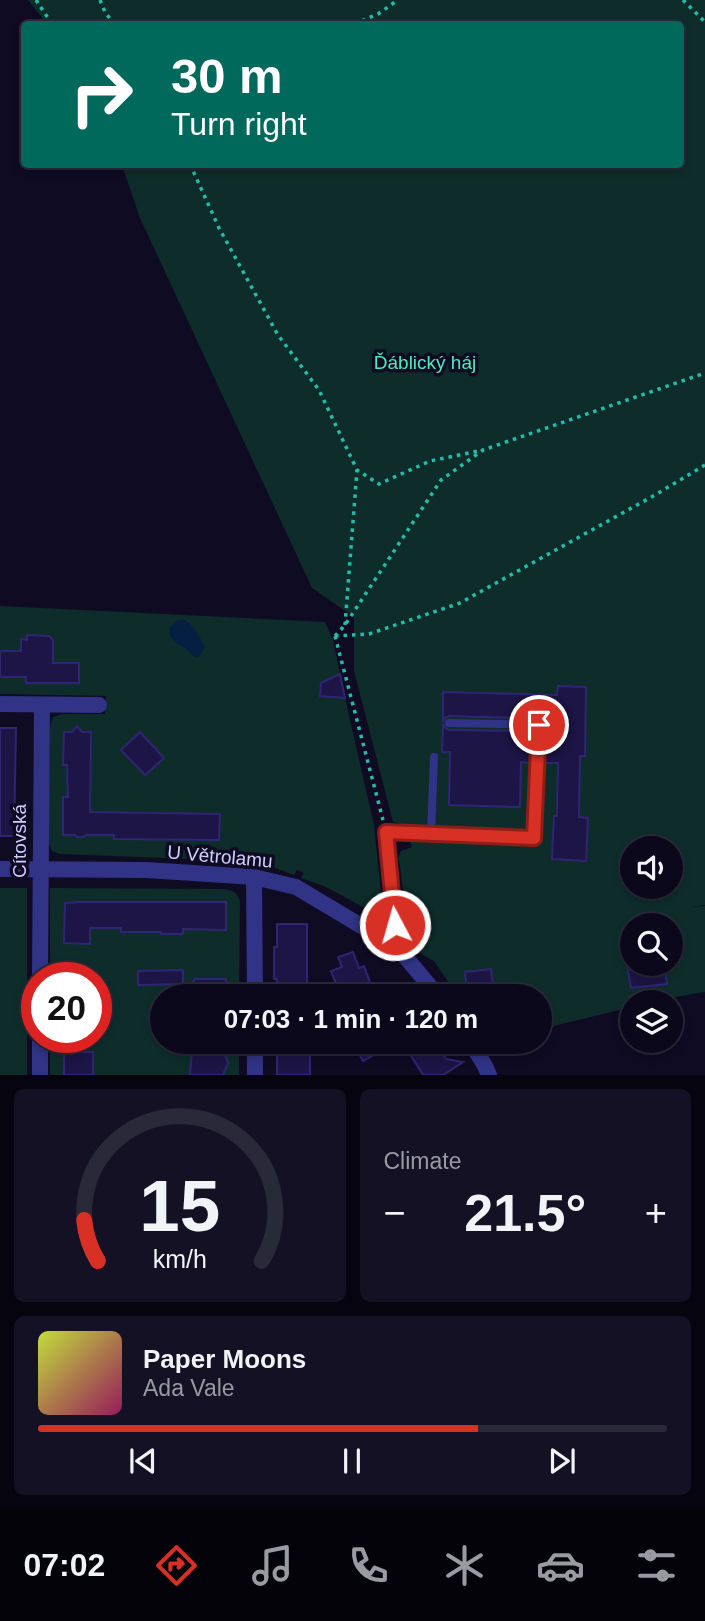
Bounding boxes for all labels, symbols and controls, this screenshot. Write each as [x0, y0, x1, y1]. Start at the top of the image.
icon: right [56, 49, 147, 140]
text: 30 m [171, 49, 283, 103]
text: Turn right [171, 106, 307, 142]
park label: Ďáblický háj [374, 352, 476, 373]
pin [509, 695, 569, 755]
icon: arrive [520, 706, 558, 744]
street label: Cítovská [9, 804, 30, 878]
map controls [620, 836, 683, 1053]
button: sound [620, 836, 683, 899]
street label: U Větrolamu [166, 841, 273, 872]
position arrow [358, 888, 432, 962]
button: search [620, 913, 683, 976]
speed limit sign: 20 [21, 962, 112, 1053]
button: layers [620, 990, 683, 1053]
text: 07:03 · 1 min · 120 m [224, 1004, 478, 1034]
text: Climate [384, 1148, 461, 1174]
text: 15 [139, 1166, 220, 1247]
text: 21.5° [464, 1184, 586, 1242]
text: − [384, 1192, 406, 1234]
text: + [645, 1192, 667, 1234]
text: km/h [153, 1245, 207, 1273]
text: Paper Moons [143, 1344, 306, 1374]
text: Ada Vale [143, 1375, 235, 1401]
icon: previous [124, 1442, 162, 1480]
icon: pause [333, 1442, 371, 1480]
icon: next [543, 1442, 581, 1480]
icon: directions [152, 1541, 201, 1590]
icon: music [248, 1541, 297, 1590]
icon: phone [344, 1541, 393, 1590]
icon: climate [440, 1541, 489, 1590]
icon: car [536, 1541, 585, 1590]
icon: filters [632, 1541, 681, 1590]
text: 07:02 [24, 1547, 105, 1583]

